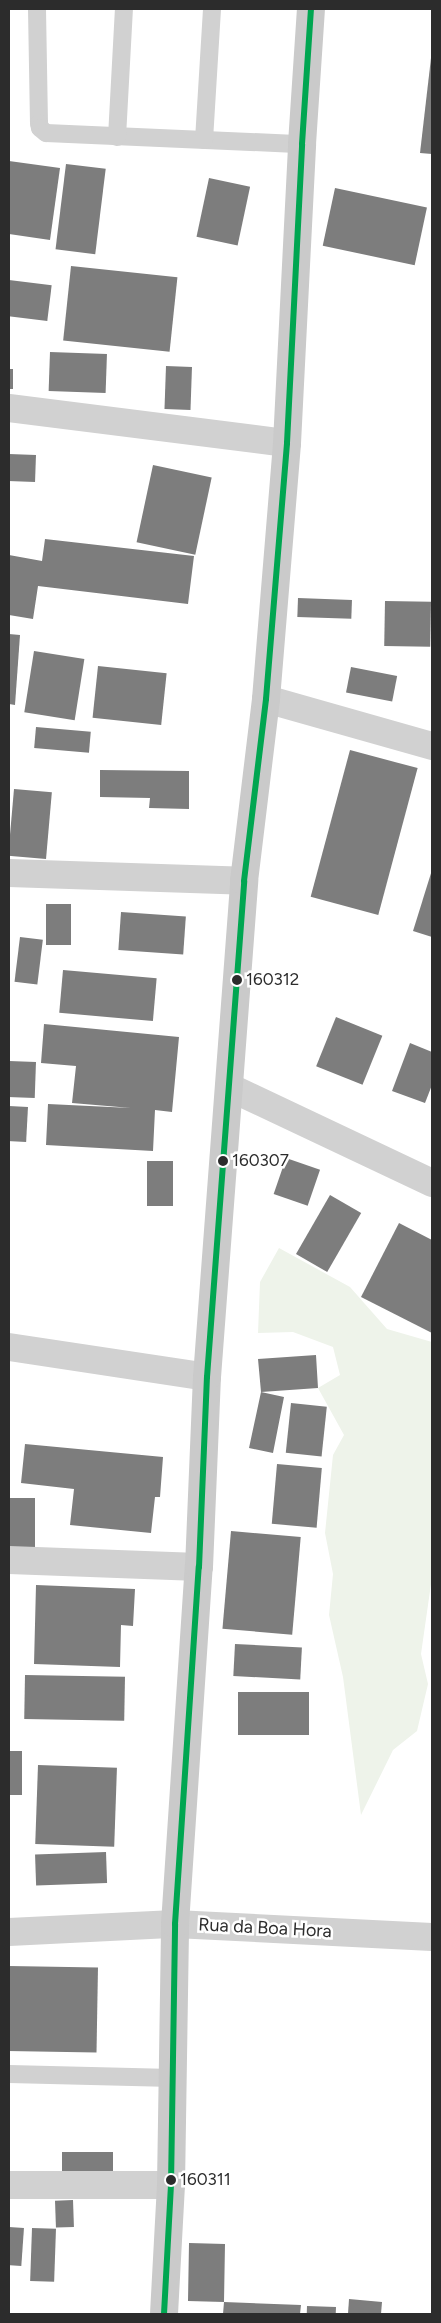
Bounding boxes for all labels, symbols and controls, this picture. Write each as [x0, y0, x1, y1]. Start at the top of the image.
place label: 160312 [246, 970, 299, 990]
marker: 160312 [232, 975, 242, 985]
place label: 160307 [232, 1151, 289, 1171]
marker: 160307 [218, 1156, 228, 1166]
street label: Rua da Boa Hora [198, 1914, 332, 1942]
place label: 160311 [180, 2170, 231, 2190]
marker: 160311 [166, 2175, 176, 2185]

